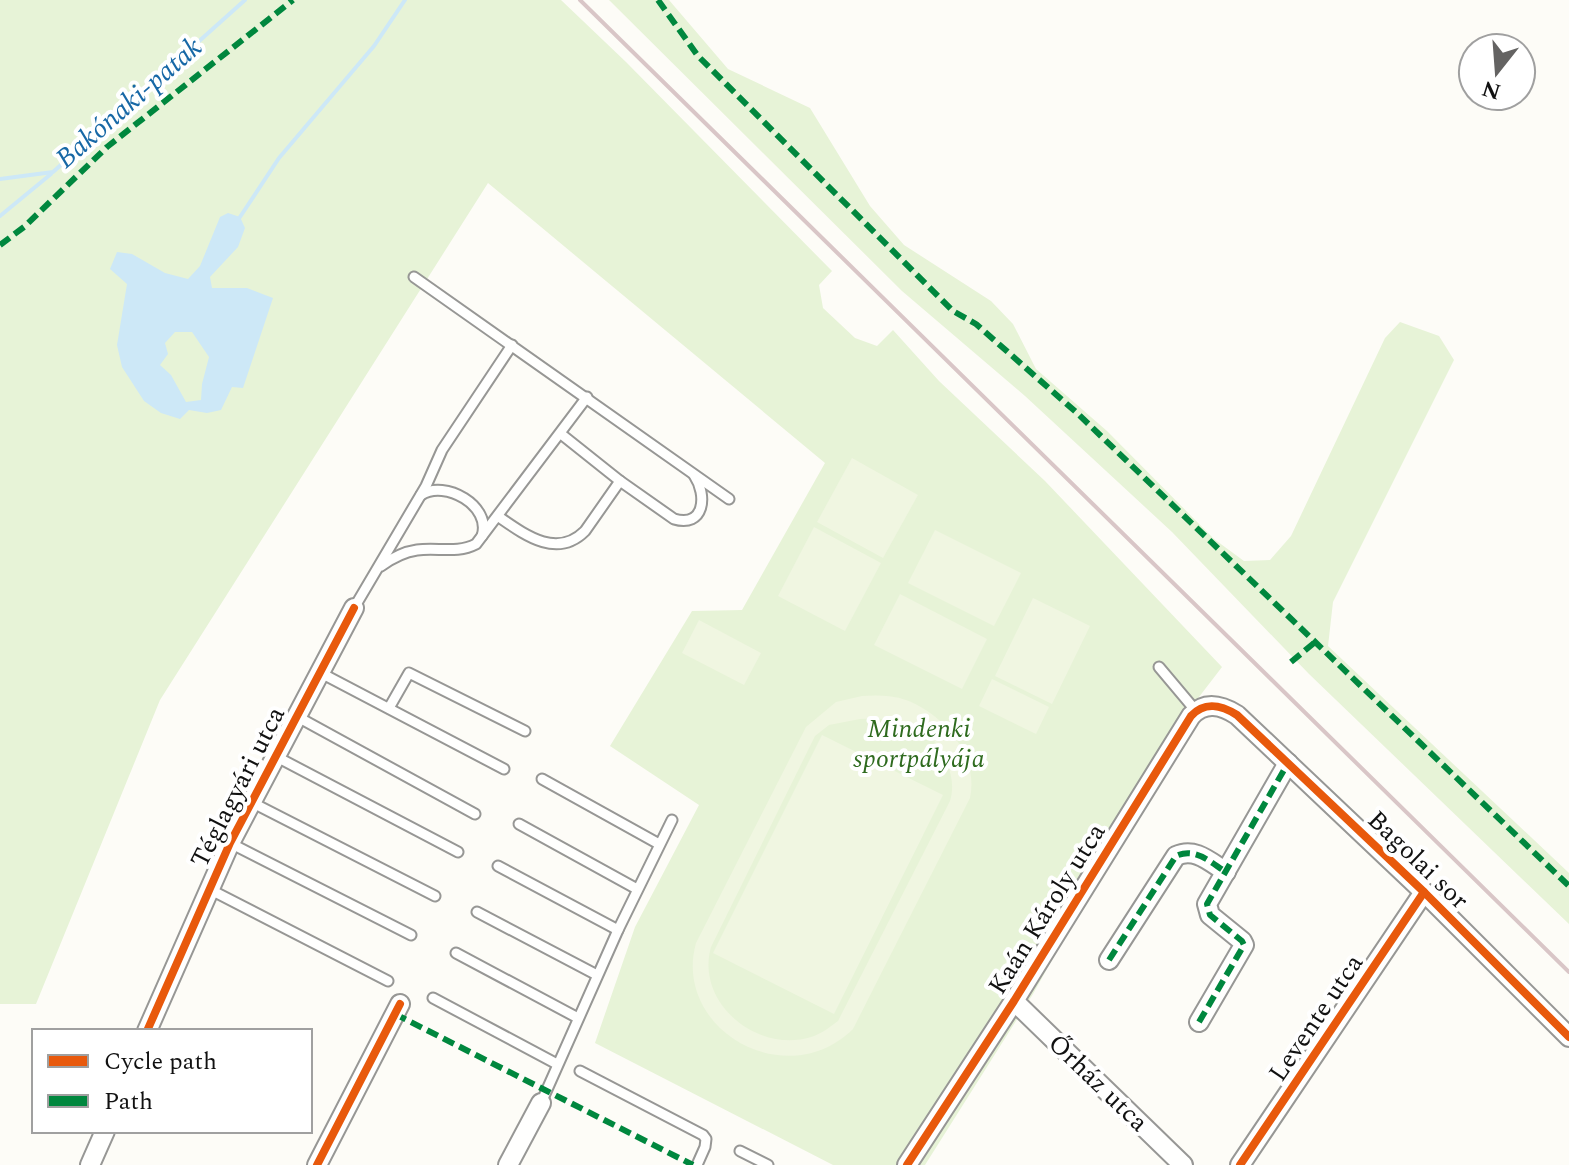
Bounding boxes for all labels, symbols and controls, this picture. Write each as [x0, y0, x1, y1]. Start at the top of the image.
water label: Bakónaki-patak [46, 27, 212, 179]
north arrow [1457, 32, 1537, 112]
text: N [1478, 71, 1505, 108]
street label: Téglagyári utca [180, 699, 296, 875]
park label: Mindenki sportpályája [853, 709, 985, 779]
street label: Bagolai sor [1358, 801, 1478, 919]
street label: Kaán Károly utca [978, 815, 1116, 1003]
street label: Levente utca [1258, 946, 1374, 1090]
street label: Őrház utca [1039, 1025, 1158, 1142]
legend [32, 1029, 312, 1133]
text: Cycle path [104, 1044, 217, 1080]
text: Path [104, 1084, 153, 1120]

